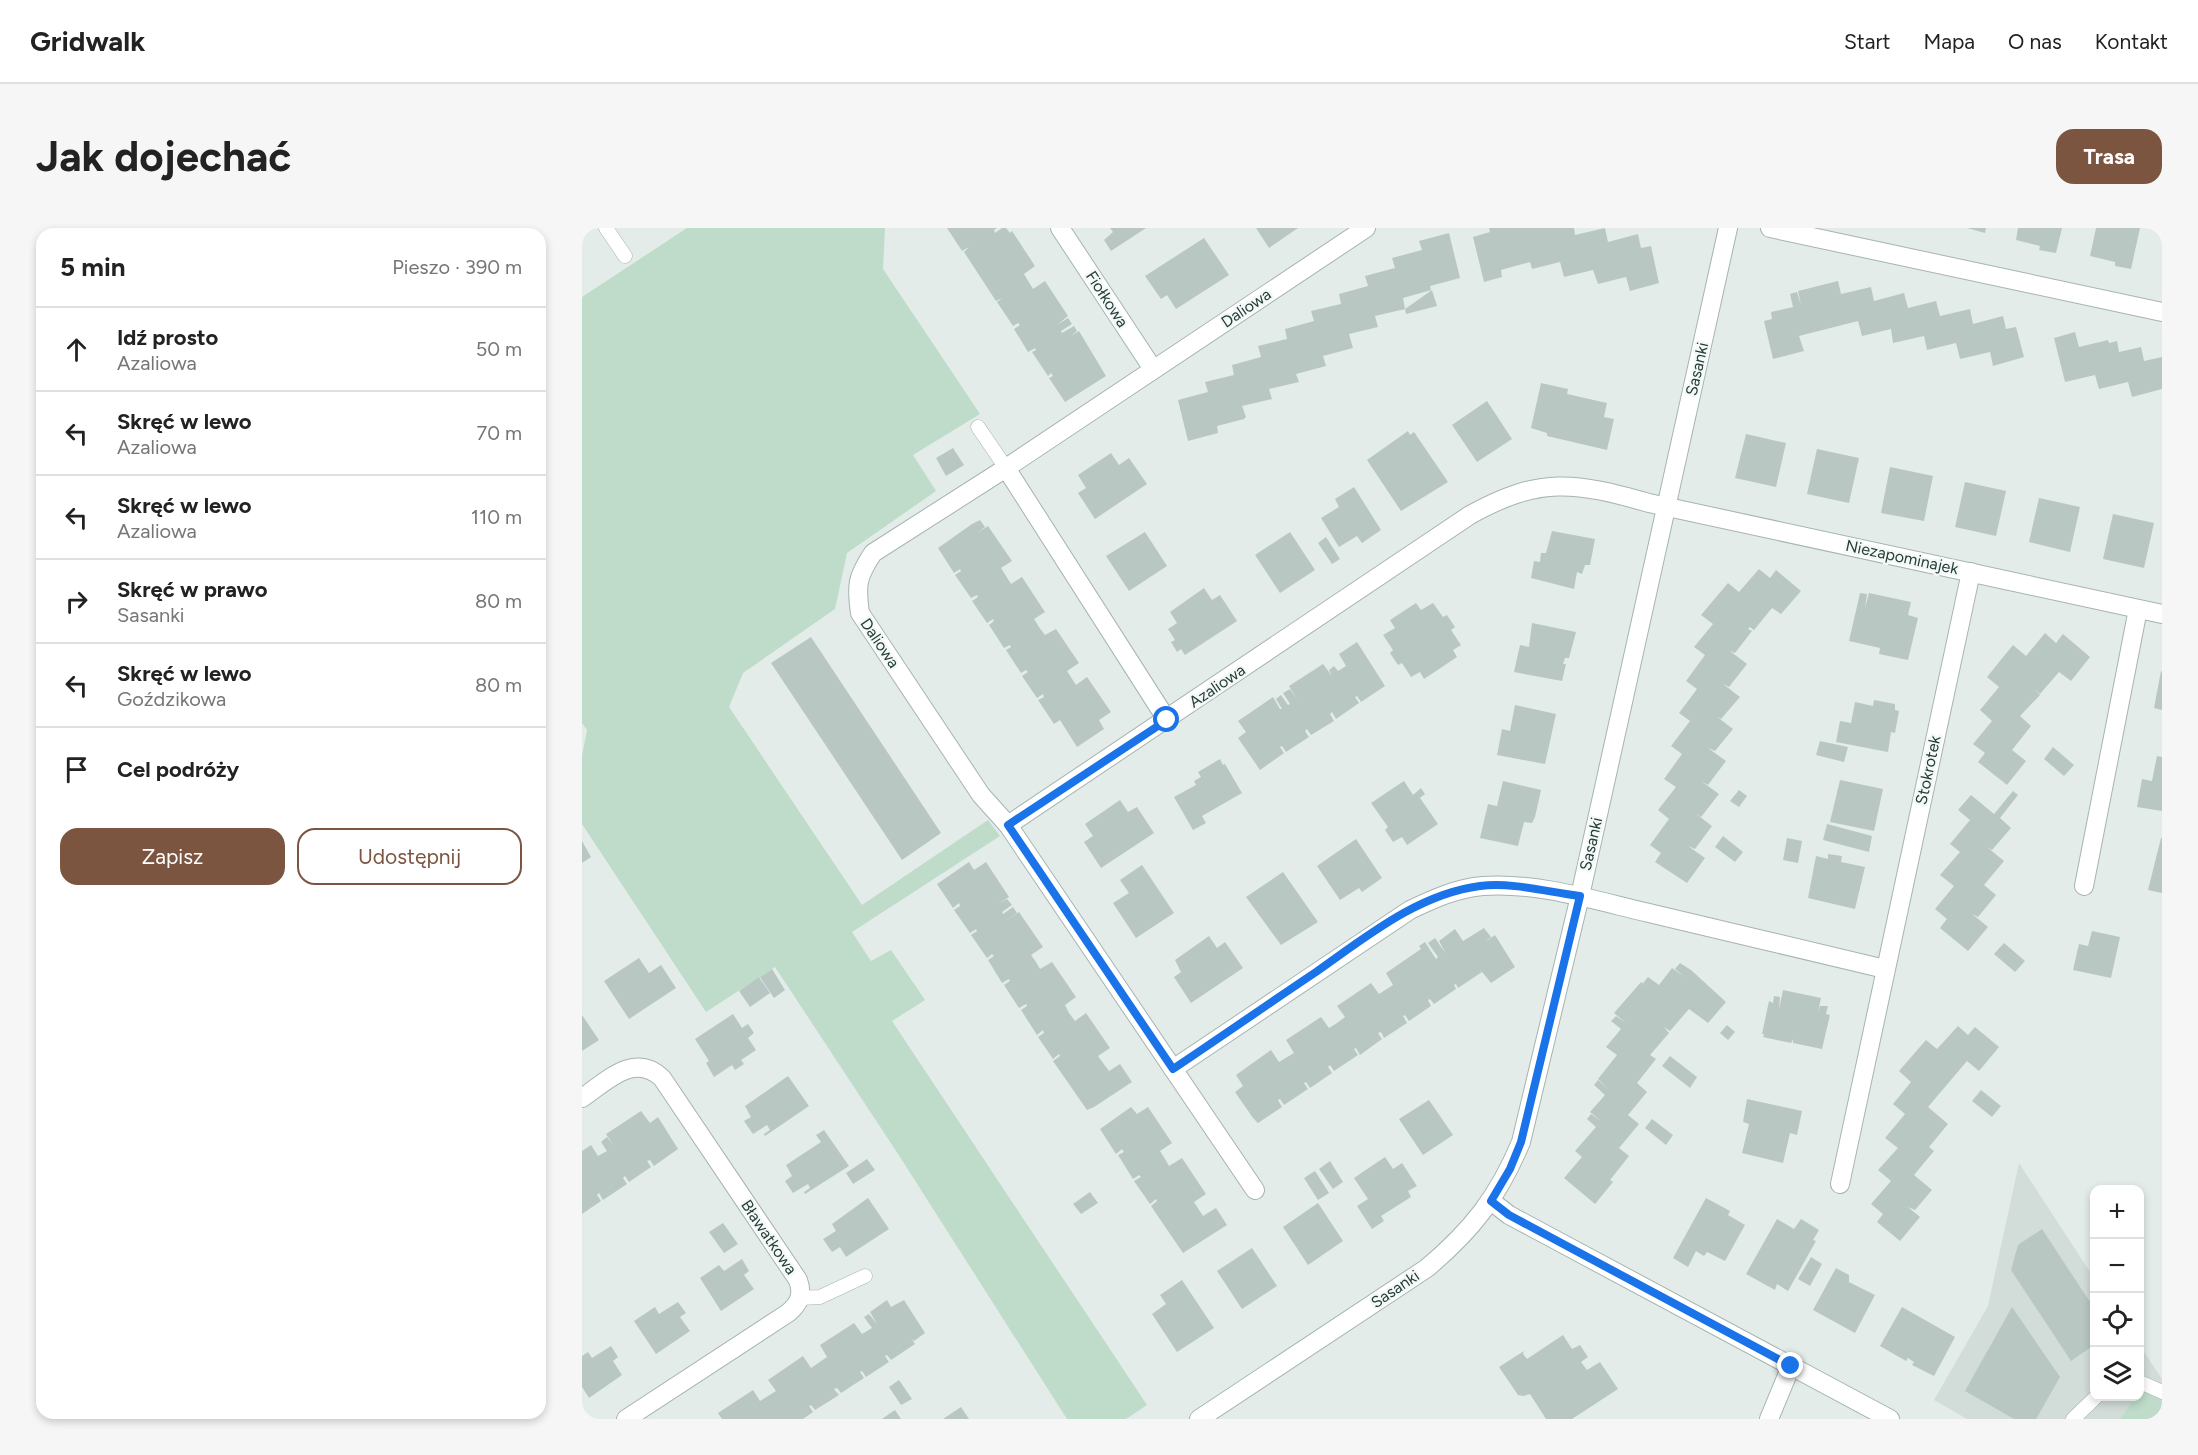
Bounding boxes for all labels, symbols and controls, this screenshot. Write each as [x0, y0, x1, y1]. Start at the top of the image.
text: Gridwalk [30, 24, 145, 58]
text: Start [1844, 29, 1890, 54]
text: Mapa [1923, 29, 1975, 54]
text: O nas [2008, 29, 2062, 54]
text: Kontakt [2095, 29, 2168, 54]
button: Trasa [2056, 129, 2162, 184]
text: Jak dojechać [36, 131, 291, 182]
text: 5 min [60, 251, 126, 283]
text: Pieszo · 390 m [392, 255, 522, 279]
street label: Fiołkowa [1082, 267, 1132, 331]
street label: Daliowa [1217, 284, 1275, 332]
text: Idź prosto [117, 324, 218, 351]
icon: ahead [60, 333, 93, 366]
text: 50 m [476, 337, 522, 361]
street label: Sasanki [1682, 341, 1712, 397]
text: Azaliowa [117, 351, 197, 375]
text: Skręć w lewo [117, 408, 252, 435]
icon: left [60, 417, 93, 450]
text: 70 m [476, 421, 522, 445]
text: Azaliowa [117, 435, 197, 459]
text: Skręć w lewo [117, 492, 252, 519]
icon: left [60, 501, 93, 534]
text: 110 m [471, 505, 522, 529]
text: Azaliowa [117, 519, 197, 543]
street label: Niezapominajek [1844, 536, 1960, 578]
text: Skręć w prawo [117, 576, 267, 603]
icon: right [60, 585, 93, 618]
text: 80 m [475, 589, 522, 613]
text: Sasanki [117, 603, 185, 627]
street label: Daliowa [856, 614, 904, 672]
text: Skręć w lewo [117, 660, 252, 687]
street label: Azaliowa [1185, 660, 1249, 712]
icon: left [60, 669, 93, 702]
text: 80 m [475, 673, 522, 697]
text: Goździkowa [117, 687, 226, 711]
route start [1153, 706, 1179, 732]
street label: Stokrotek [1911, 734, 1945, 806]
icon: arrive [60, 753, 93, 786]
text: Cel podróży [117, 756, 239, 783]
street label: Sasanki [1576, 816, 1606, 872]
button: Zapisz [60, 828, 285, 885]
button: Udostępnij [297, 828, 522, 885]
map controls [2090, 1185, 2144, 1401]
button: + [2090, 1185, 2144, 1239]
street label: Bławatkowa [737, 1196, 801, 1278]
button: − [2090, 1239, 2144, 1293]
street label: Sasanki [1367, 1266, 1423, 1312]
button: locate [2090, 1293, 2144, 1347]
button: layers [2090, 1347, 2144, 1401]
route end [1777, 1352, 1803, 1378]

